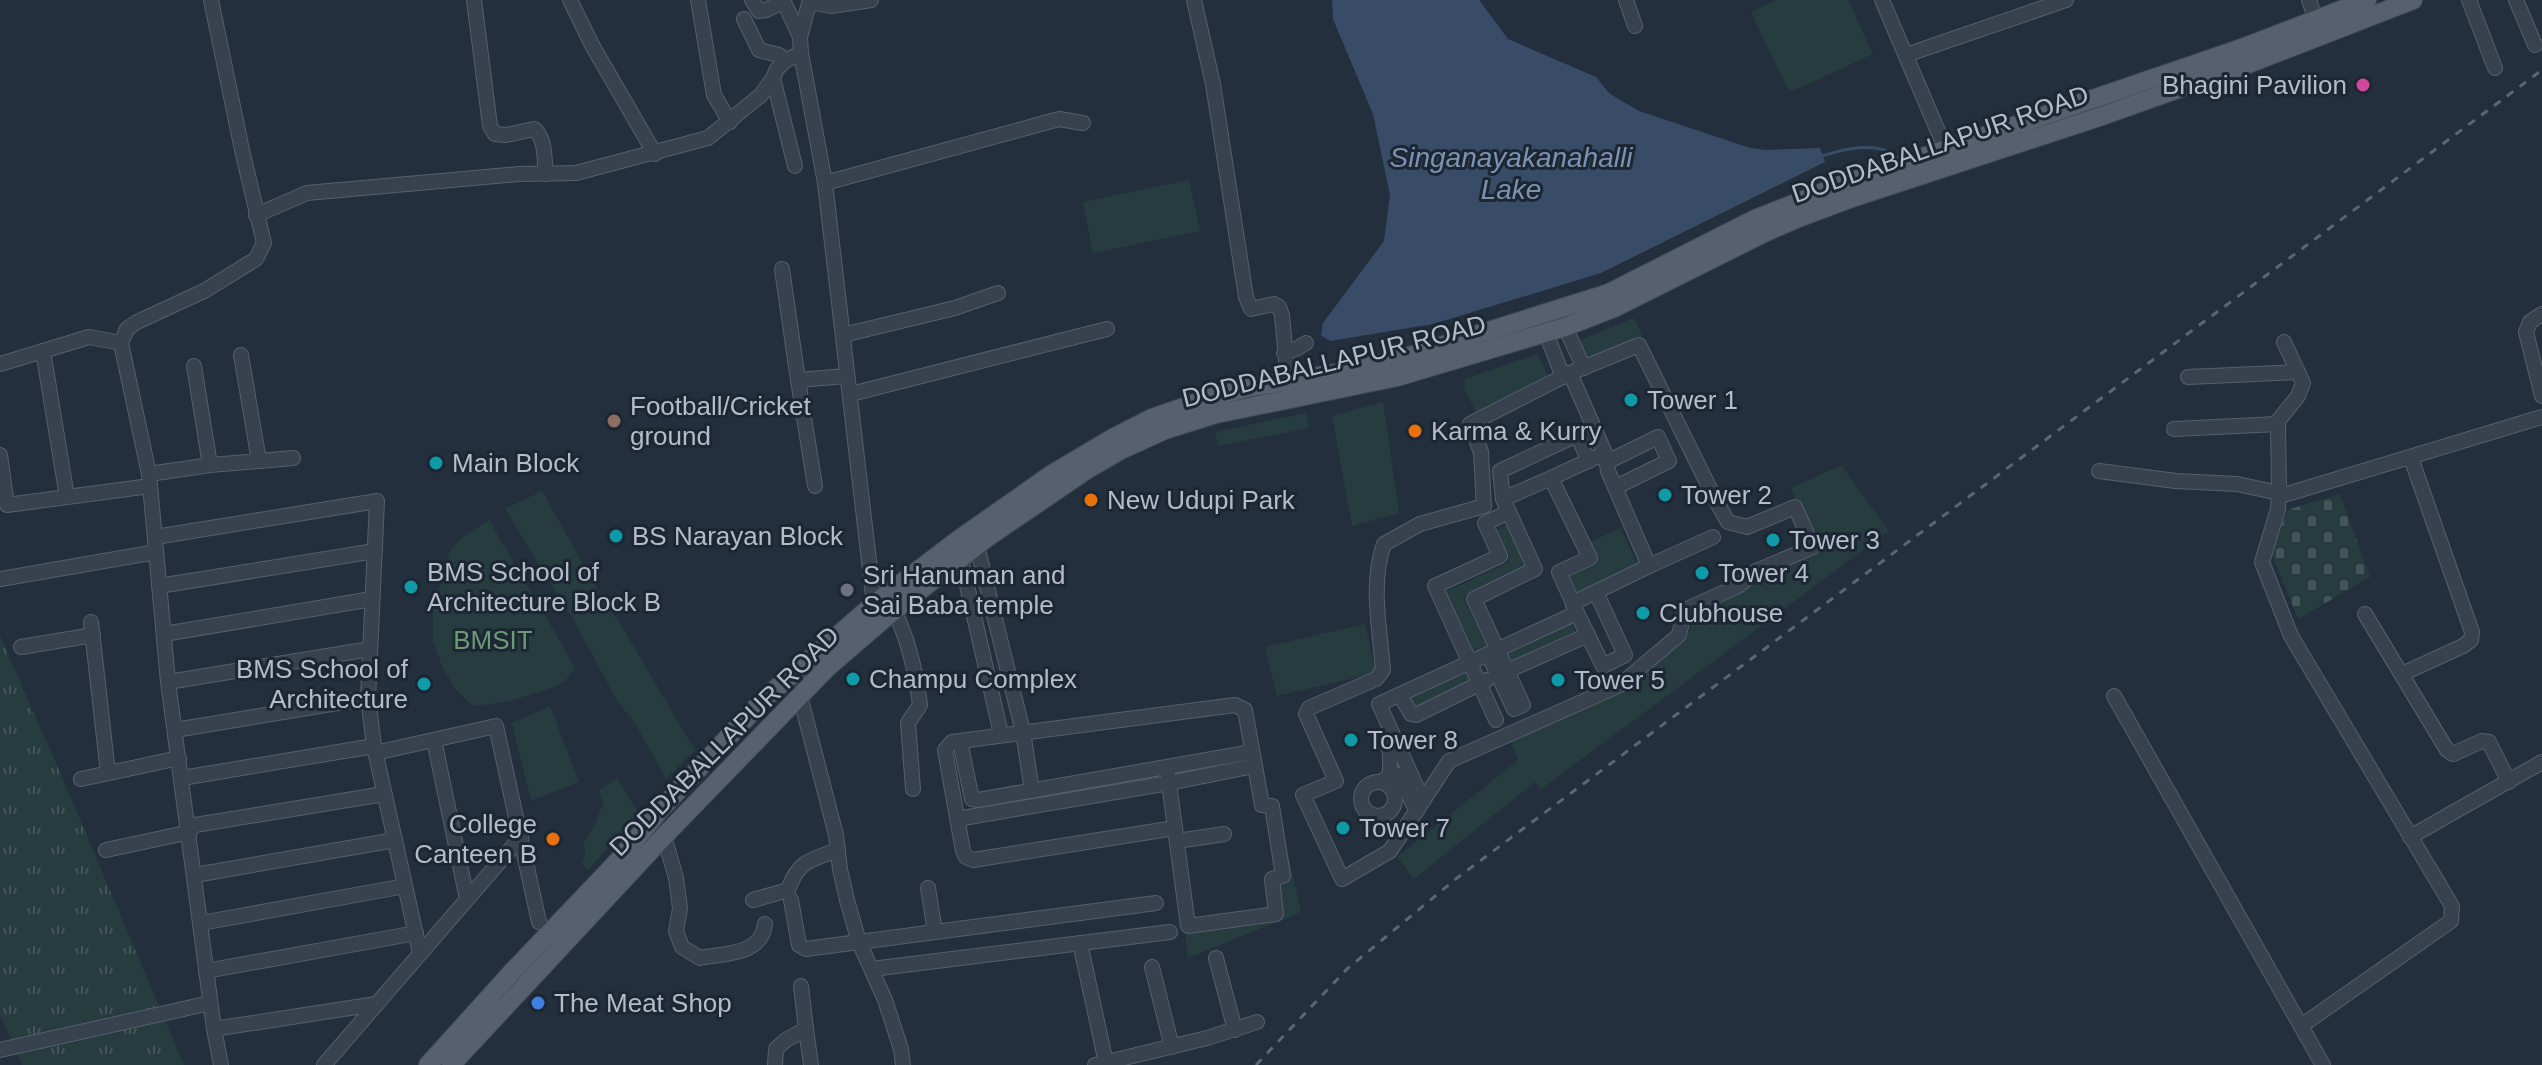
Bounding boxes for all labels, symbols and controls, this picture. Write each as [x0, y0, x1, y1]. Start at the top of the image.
place label: Bhagini Pavilion [2162, 70, 2347, 100]
marker: Bhagini Pavilion [2354, 76, 2372, 94]
street label: DODDABALLAPUR ROAD [1788, 79, 2092, 209]
water label: Singanayakanahalli Lake [1390, 142, 1633, 205]
street label: DODDABALLAPUR ROAD [1179, 309, 1489, 413]
place label: Tower 1 [1647, 385, 1738, 415]
place label: Football/Cricket ground [630, 391, 811, 451]
marker: Tower 1 [1622, 391, 1640, 409]
marker: Football/Cricket ground [605, 412, 623, 430]
place label: Karma & Kurry [1431, 416, 1602, 446]
marker: Karma & Kurry [1406, 422, 1424, 440]
place label: Main Block [452, 448, 580, 478]
marker: Main Block [427, 454, 445, 472]
place label: Tower 2 [1681, 480, 1772, 510]
place label: New Udupi Park [1107, 485, 1296, 515]
marker: Tower 2 [1656, 486, 1674, 504]
marker: New Udupi Park [1082, 491, 1100, 509]
place label: BS Narayan Block [632, 521, 844, 551]
place label: Tower 3 [1789, 525, 1880, 555]
marker: BS Narayan Block [607, 527, 625, 545]
marker: Tower 3 [1764, 531, 1782, 549]
place label: BMS School of Architecture Block B [427, 557, 661, 617]
place label: Tower 4 [1718, 558, 1809, 588]
place label: Sri Hanuman and Sai Baba temple [863, 560, 1065, 620]
marker: Tower 4 [1693, 564, 1711, 582]
marker: BMS School of Architecture Block B [402, 578, 420, 596]
marker: Sri Hanuman and Sai Baba temple [838, 581, 856, 599]
place label: Clubhouse [1659, 598, 1783, 628]
marker: Clubhouse [1634, 604, 1652, 622]
street label: DODDABALLAPUR ROAD [603, 620, 845, 862]
park label: BMSIT [453, 625, 533, 655]
place label: BMS School of Architecture [236, 654, 409, 714]
place label: Champu Complex [869, 664, 1077, 694]
place label: Tower 5 [1574, 665, 1665, 695]
marker: Champu Complex [844, 670, 862, 688]
marker: Tower 5 [1549, 671, 1567, 689]
marker: BMS School of Architecture [415, 675, 433, 693]
place label: Tower 8 [1367, 725, 1458, 755]
marker: Tower 8 [1342, 731, 1360, 749]
place label: College Canteen B [414, 809, 537, 869]
place label: Tower 7 [1359, 813, 1450, 843]
marker: Tower 7 [1334, 819, 1352, 837]
marker: College Canteen B [544, 830, 562, 848]
place label: The Meat Shop [554, 988, 732, 1018]
marker: The Meat Shop [529, 994, 547, 1012]

